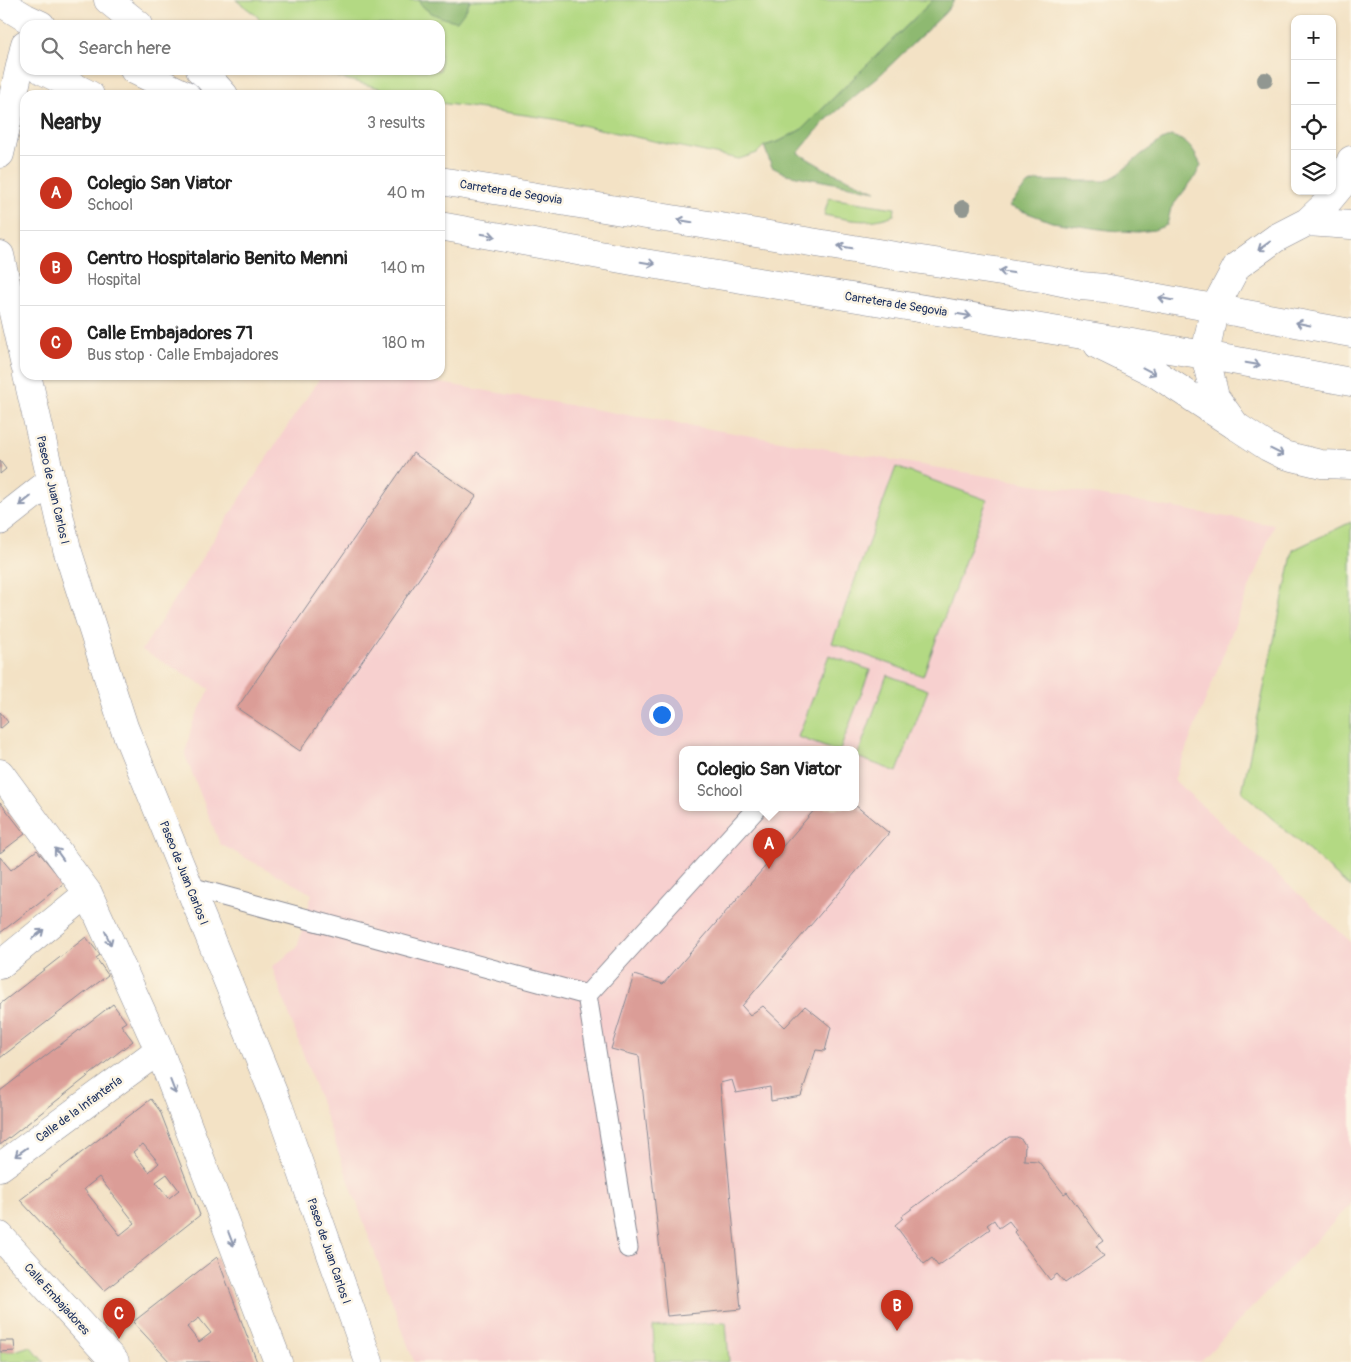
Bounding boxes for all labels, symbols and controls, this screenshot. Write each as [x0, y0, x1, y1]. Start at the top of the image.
map controls [1291, 15, 1336, 195]
button: + [1291, 15, 1336, 60]
search box [20, 20, 445, 75]
icon: search [38, 34, 66, 62]
text: Search here [78, 36, 171, 60]
button: − [1291, 60, 1336, 105]
button: locate [1291, 105, 1336, 150]
text: Nearby [40, 109, 101, 136]
text: 3 results [367, 113, 425, 133]
button: layers [1291, 150, 1336, 195]
text: Colegio San Viator [87, 171, 232, 195]
street label: Carretera de Segovia [459, 177, 564, 208]
text: A [51, 183, 61, 203]
text: 40 m [387, 183, 425, 203]
text: School [87, 195, 133, 215]
one-way arrow [677, 216, 693, 226]
one-way arrow [480, 230, 496, 240]
one-way arrow [1257, 241, 1271, 251]
one-way arrow [838, 242, 854, 252]
text: Centro Hospitalario Benito Menni [87, 246, 348, 270]
text: B [51, 258, 61, 278]
text: 140 m [381, 258, 425, 278]
one-way arrow [640, 259, 656, 269]
one-way arrow [998, 267, 1014, 277]
text: Hospital [87, 270, 141, 290]
street label: Carretera de Segovia [844, 289, 949, 320]
one-way arrow [1158, 294, 1174, 304]
one-way arrow [955, 310, 971, 320]
one-way arrow [1296, 319, 1312, 328]
text: Calle Embajadores 71 [87, 321, 253, 345]
text: C [51, 333, 61, 353]
text: 180 m [382, 333, 425, 353]
text: Bus stop · Calle Embajadores [87, 345, 279, 365]
one-way arrow [1244, 359, 1260, 369]
one-way arrow [1141, 367, 1156, 376]
street label: Paseo de Juan Carlos I [33, 434, 72, 546]
one-way arrow [1270, 447, 1285, 457]
one-way arrow [19, 495, 32, 506]
your location [649, 702, 675, 728]
popup [679, 746, 859, 811]
text: Colegio San Viator [697, 757, 841, 781]
text: School [697, 781, 742, 801]
street label: Paseo de Juan Carlos I [156, 819, 211, 927]
pin: A [753, 828, 785, 869]
one-way arrow [54, 848, 65, 861]
one-way arrow [31, 929, 44, 940]
one-way arrow [104, 930, 114, 945]
street label: Calle de la Infantería [33, 1073, 126, 1146]
one-way arrow [169, 1079, 178, 1094]
one-way arrow [14, 1147, 28, 1157]
street label: Paseo de Juan Carlos I [303, 1196, 354, 1306]
one-way arrow [227, 1230, 236, 1246]
street label: Calle Embajadores [20, 1260, 93, 1339]
pin: B [881, 1290, 913, 1331]
pin: C [103, 1298, 135, 1339]

